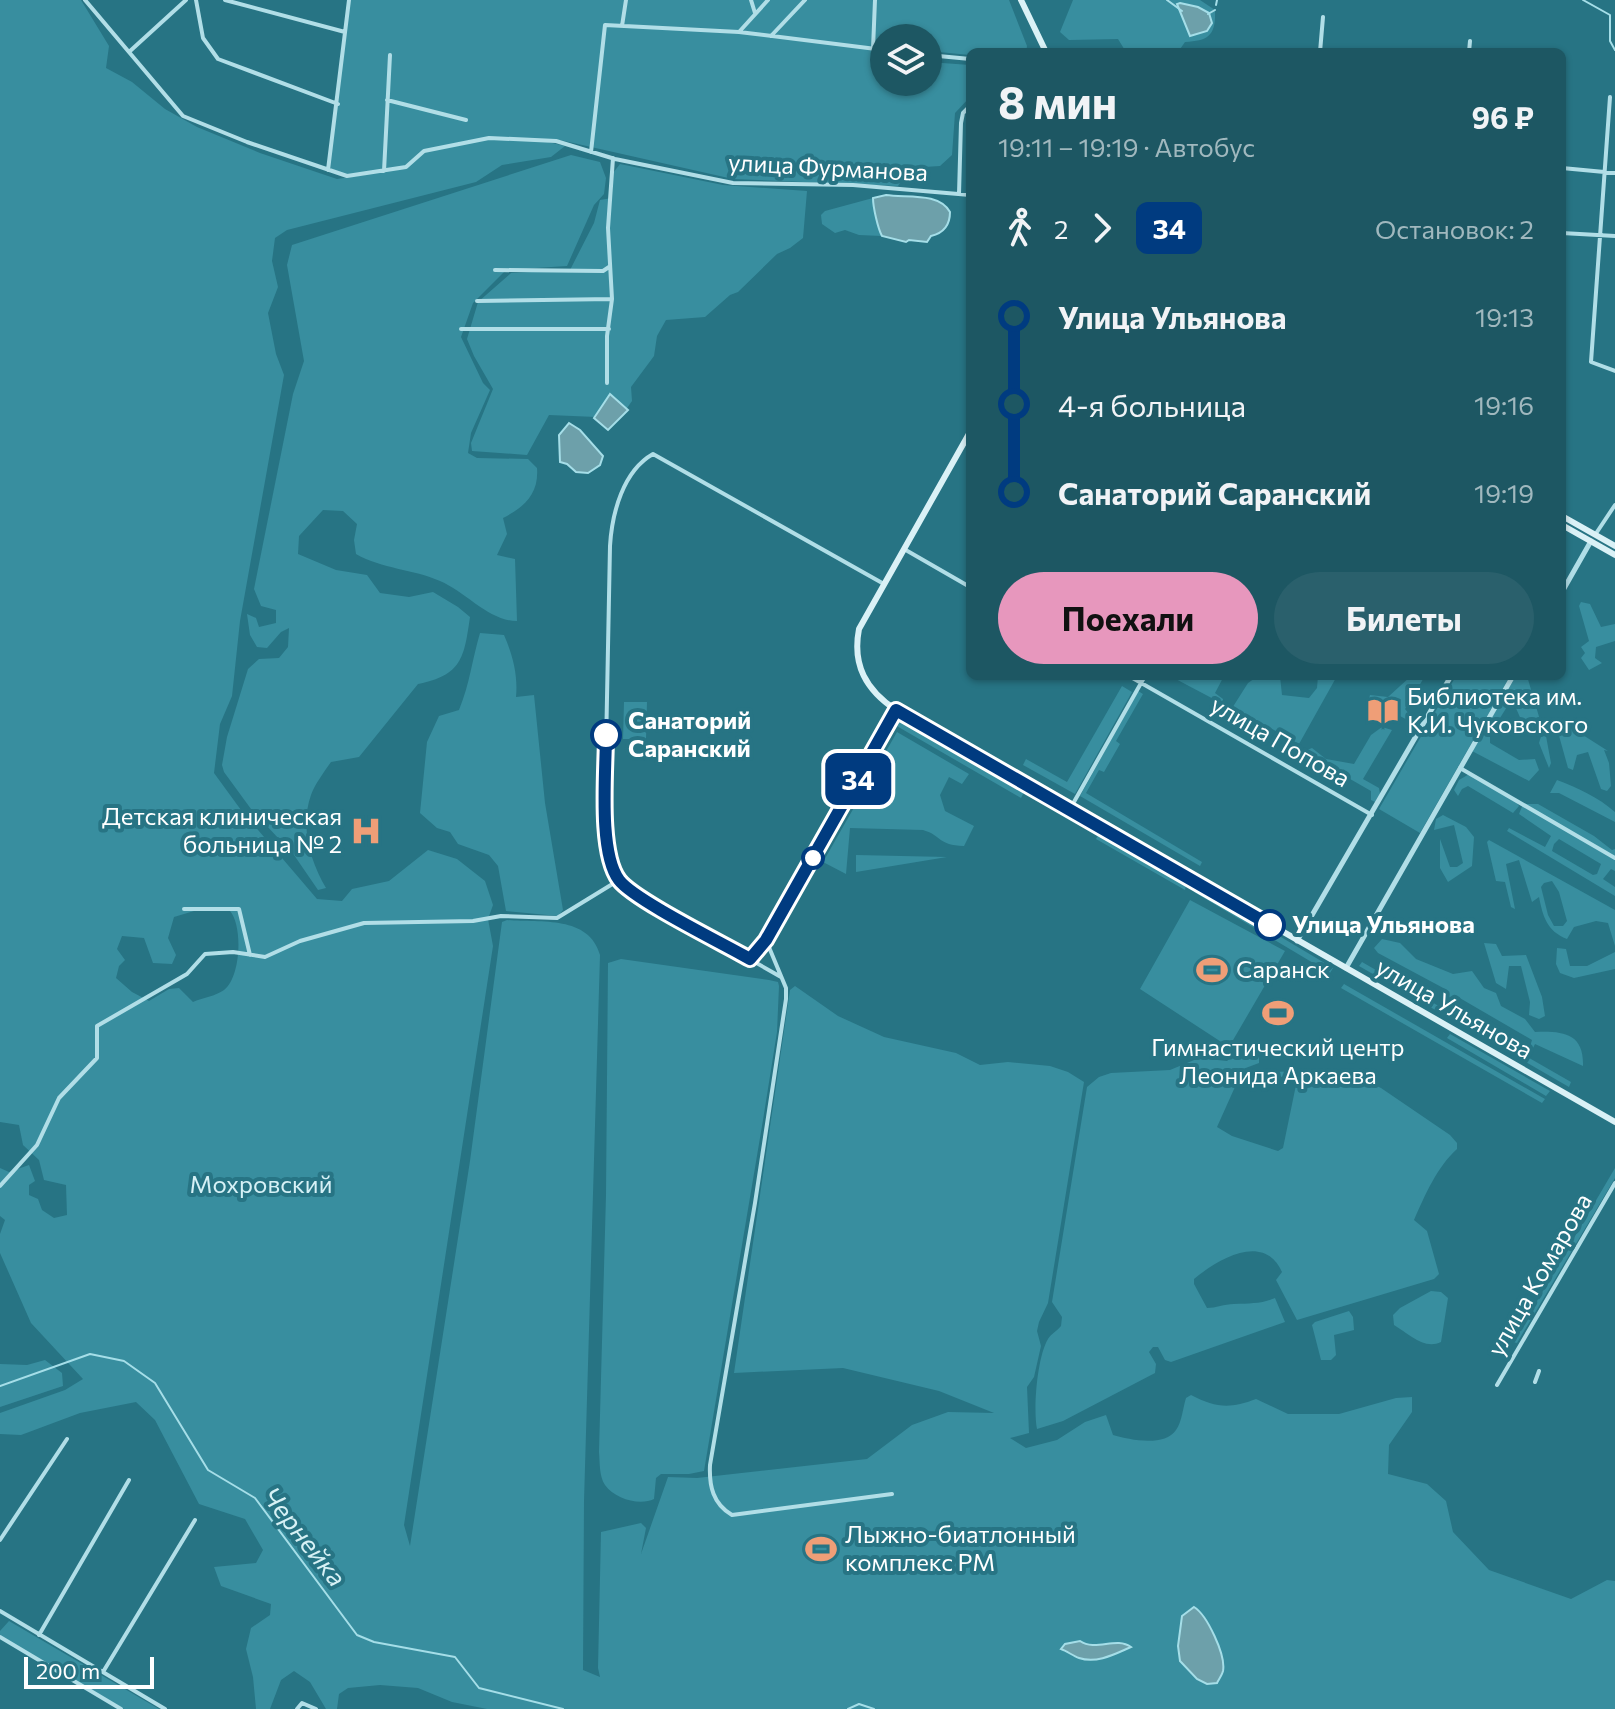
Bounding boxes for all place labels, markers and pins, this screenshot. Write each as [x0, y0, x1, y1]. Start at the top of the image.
place label: Библиотека им. К.И. Чуковского [1407, 681, 1588, 738]
library icon: Библиотека им. К.И. Чуковского [1366, 694, 1400, 728]
place label: Санаторий Саранский [628, 705, 751, 762]
marker: Санаторий Саранский [591, 720, 621, 750]
place label: Детская клиническая больница № 2 [102, 801, 342, 858]
hospital icon: Детская клиническая больница № 2 [349, 814, 383, 848]
unlabelled marker [802, 847, 824, 869]
place label: Улица Ульянова [1292, 909, 1475, 938]
marker: Улица Ульянова [1255, 910, 1285, 940]
sports icon: Саранск [1195, 953, 1229, 987]
place label: Саранск [1236, 954, 1330, 983]
sports icon: Гимнастический центр Леонида Аркаева [1261, 996, 1295, 1030]
place label: Гимнастический центр Леонида Аркаева [1151, 1032, 1405, 1089]
place label: Лыжно-биатлонный комплекс РМ [845, 1519, 1076, 1576]
sports icon: Лыжно-биатлонный комплекс РМ [804, 1532, 838, 1566]

